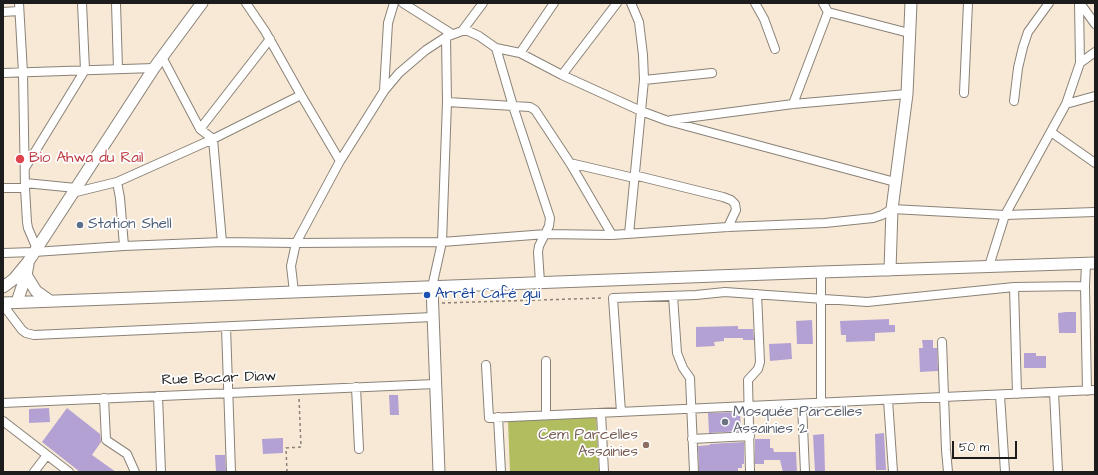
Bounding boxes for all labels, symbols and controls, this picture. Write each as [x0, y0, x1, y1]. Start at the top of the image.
place label: Bio Ahwa du Rail [29, 150, 143, 168]
marker: Bio Ahwa du Rail [14, 153, 26, 165]
place label: Station Shell [88, 216, 172, 234]
marker: Station Shell [75, 220, 85, 230]
place label: Arrêt Café gui [435, 286, 540, 304]
marker: Arrêt Café gui [422, 290, 432, 300]
street label: Rue Bocar Diaw [161, 368, 277, 390]
place label: Mosquée Parcelles Assainies 2 [733, 404, 862, 439]
marker: Mosquée Parcelles Assainies 2 [720, 417, 730, 427]
place label: Cem Parcelles Assainies [538, 427, 638, 462]
scale bar [954, 433, 1019, 459]
text: 50 m [959, 439, 989, 456]
marker: Cem Parcelles Assainies [641, 440, 651, 450]

